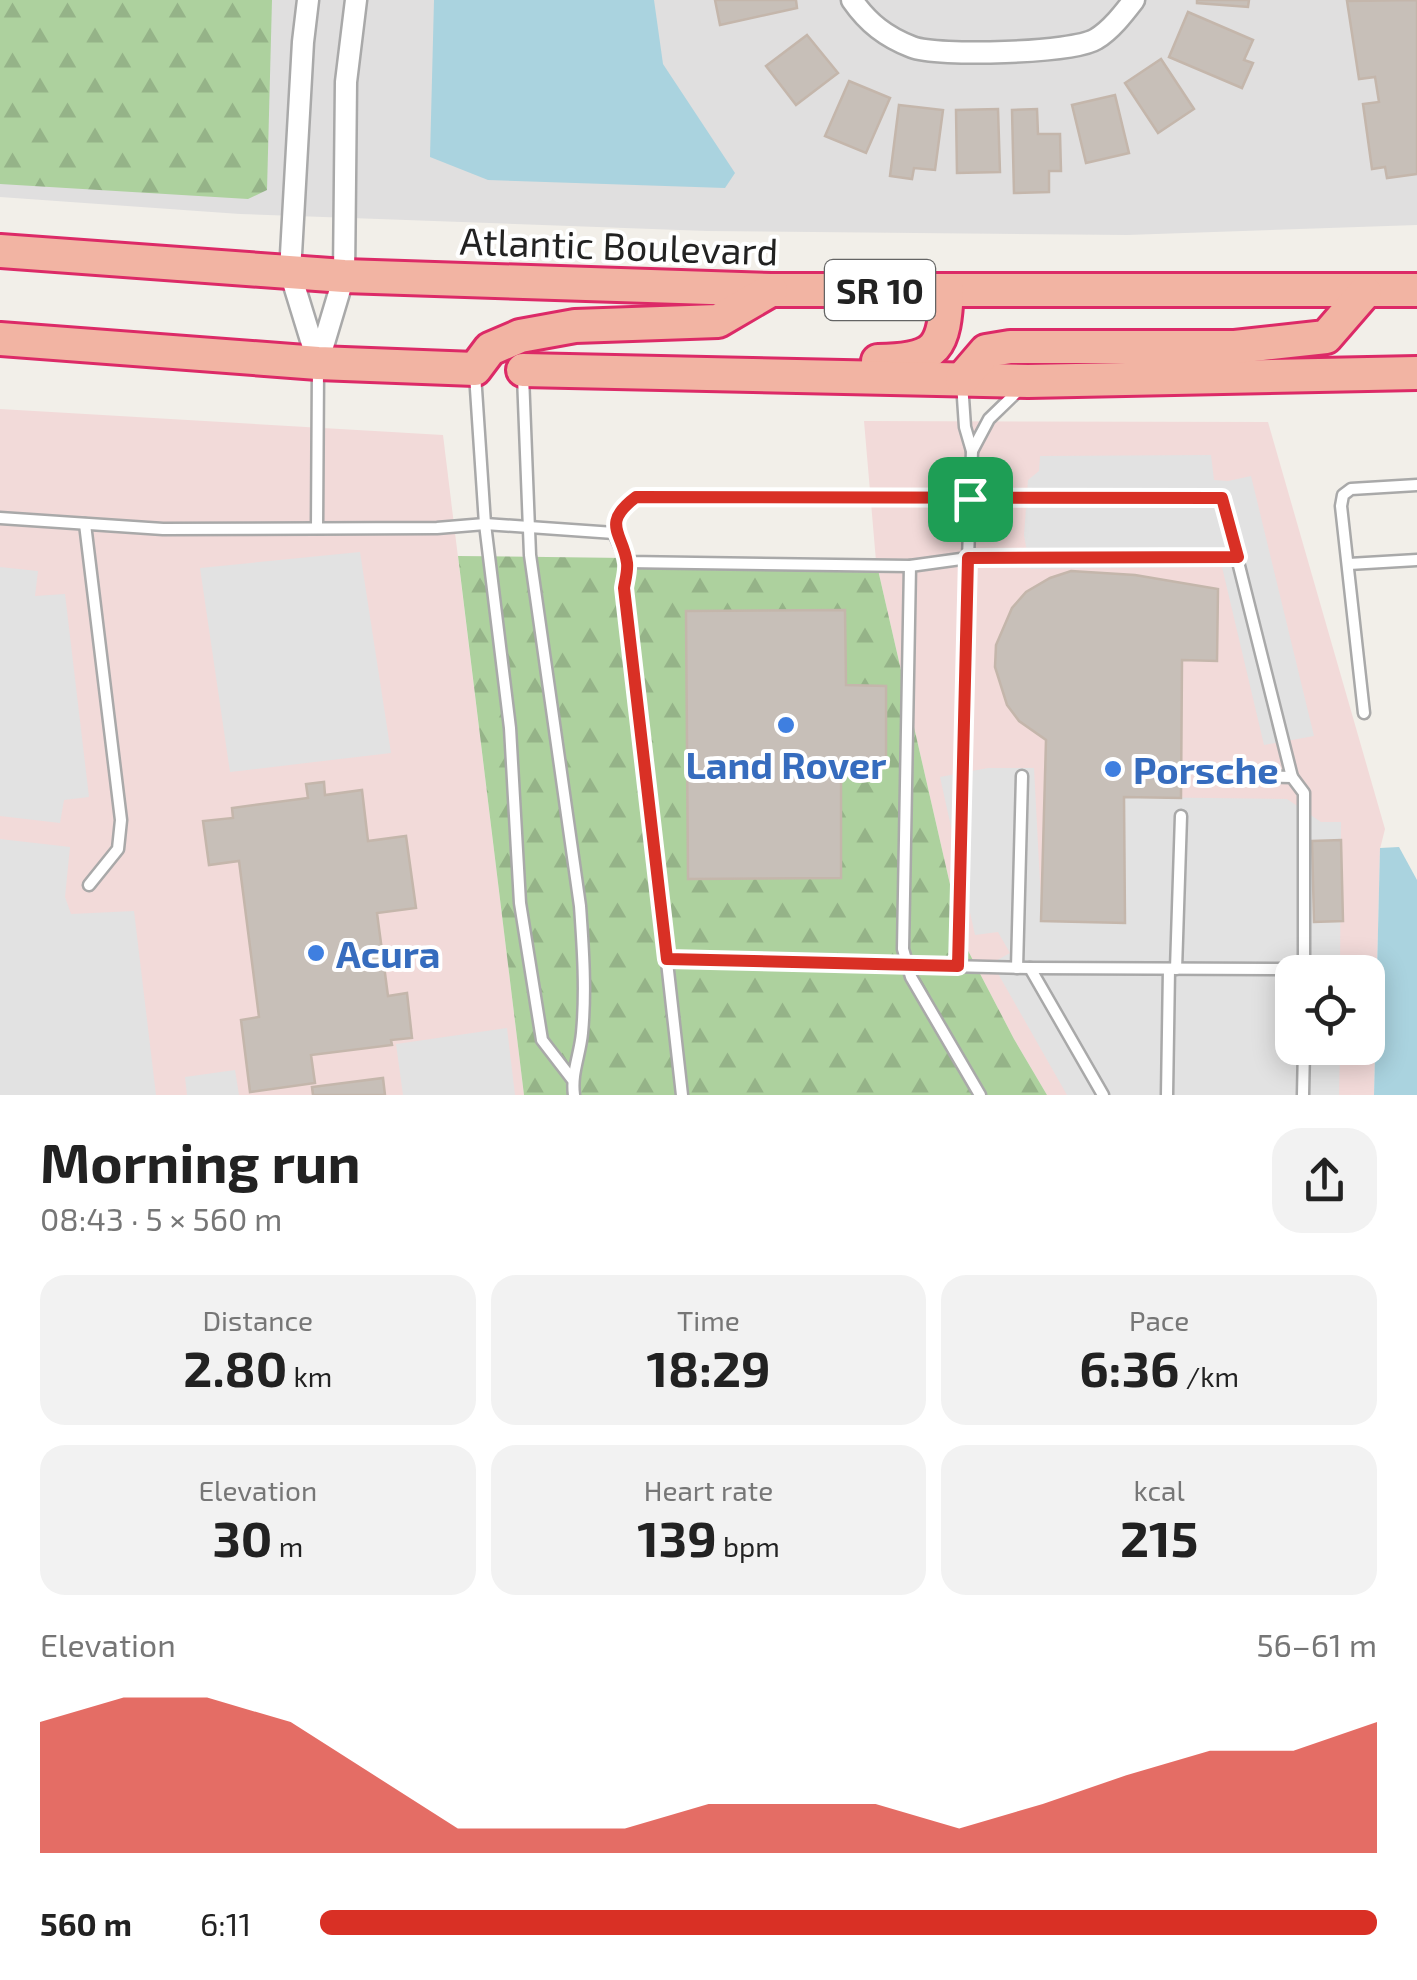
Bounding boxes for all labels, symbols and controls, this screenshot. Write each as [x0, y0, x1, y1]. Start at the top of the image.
street label: Atlantic Boulevard [459, 216, 779, 274]
road number: SR 10 [825, 260, 935, 320]
pin [928, 457, 1013, 542]
icon: arrive [943, 472, 998, 527]
marker: Land Rover [775, 714, 797, 736]
place label: Land Rover [685, 741, 887, 787]
place label: Porsche [1133, 746, 1279, 792]
marker: Porsche [1102, 758, 1124, 780]
place label: Acura [336, 930, 440, 976]
marker: Acura [305, 942, 327, 964]
map controls [1275, 955, 1385, 1065]
button: locate [1275, 955, 1385, 1065]
text: Morning run [40, 1128, 361, 1194]
button: share [1272, 1128, 1377, 1233]
text: 08:43 · 5 × 560 m [40, 1199, 282, 1237]
text: Distance [203, 1303, 313, 1337]
text: Time [677, 1303, 740, 1337]
text: Pace [1129, 1303, 1189, 1337]
text: 2.80 [183, 1337, 287, 1397]
text: 18:29 [646, 1337, 771, 1397]
text: 6:36 [1079, 1337, 1180, 1397]
text: km [287, 1359, 332, 1393]
text: /km [1180, 1359, 1239, 1393]
text: Elevation [198, 1473, 317, 1507]
text: Heart rate [644, 1473, 773, 1507]
text: kcal [1134, 1473, 1185, 1507]
text: 30 [212, 1507, 272, 1567]
text: 139 [637, 1507, 717, 1567]
text: 215 [1120, 1507, 1198, 1567]
text: m [272, 1529, 303, 1563]
text: bpm [717, 1529, 780, 1563]
text: Elevation [40, 1625, 176, 1663]
text: 56–61 m [1256, 1625, 1377, 1663]
text: 560 m [40, 1904, 132, 1942]
text: 6:11 [200, 1904, 251, 1942]

